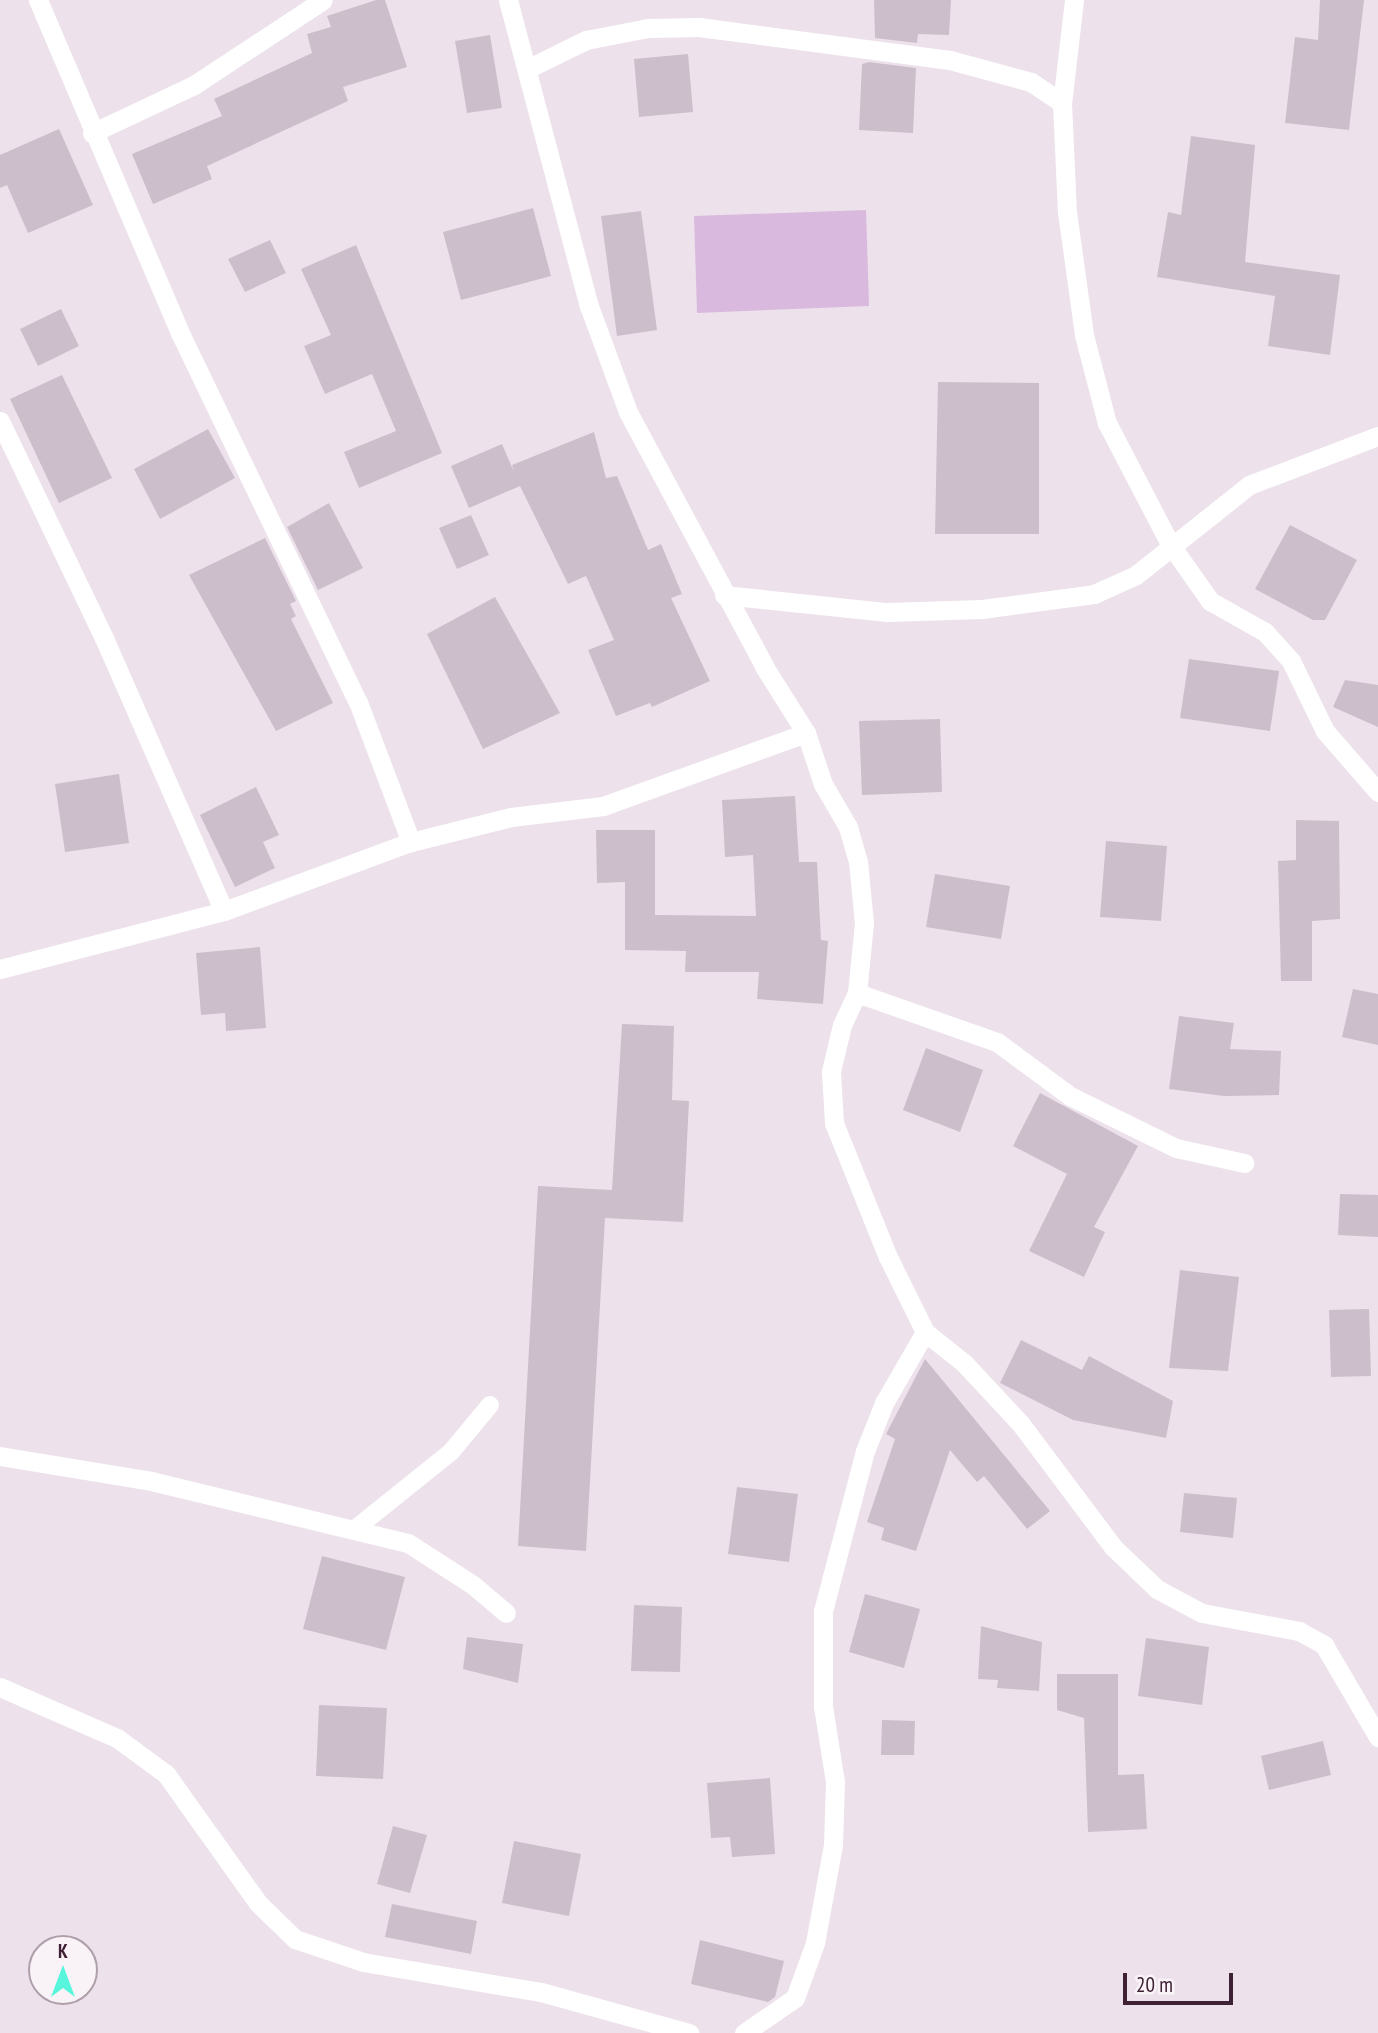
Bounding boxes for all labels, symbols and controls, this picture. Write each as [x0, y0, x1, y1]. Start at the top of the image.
north arrow [28, 1935, 98, 2005]
text: K [58, 1939, 68, 1963]
scale bar [1126, 1960, 1236, 2004]
text: 20 m [1136, 1971, 1173, 1998]

